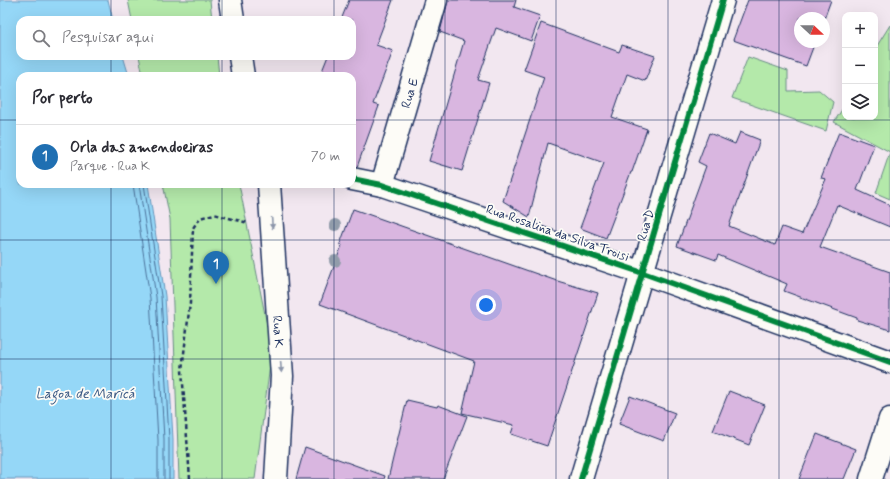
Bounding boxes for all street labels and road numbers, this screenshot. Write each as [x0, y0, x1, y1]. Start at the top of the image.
street label: Rua E [398, 76, 423, 110]
street label: Rua Rosalina da Silva Troisi [484, 201, 631, 266]
street label: Rua D [634, 208, 659, 243]
street label: Rua K [268, 315, 287, 349]

